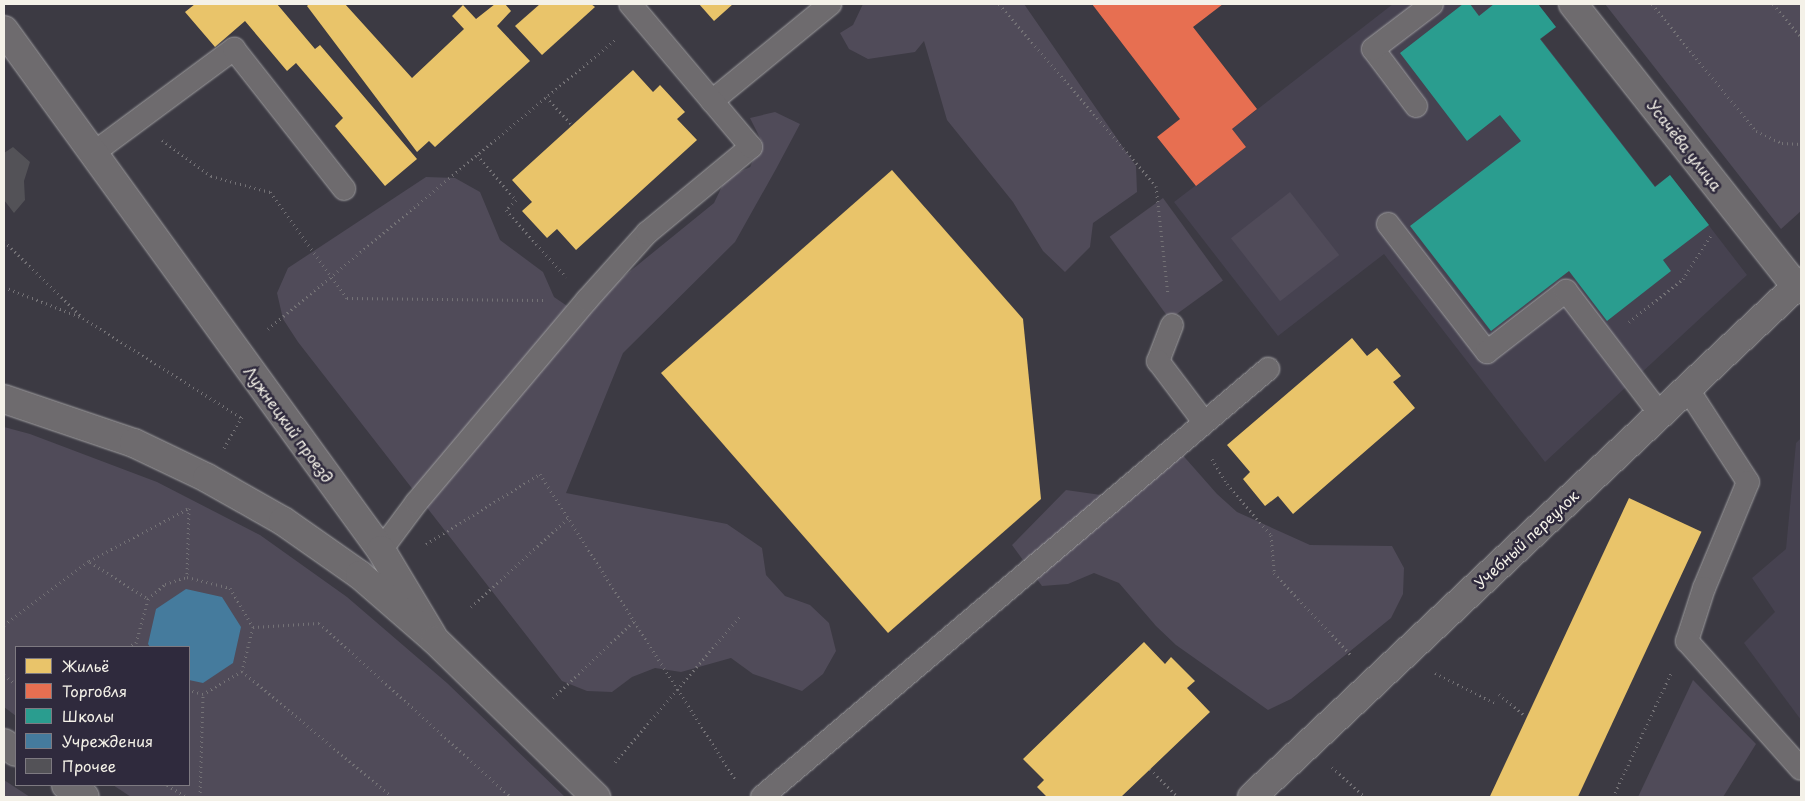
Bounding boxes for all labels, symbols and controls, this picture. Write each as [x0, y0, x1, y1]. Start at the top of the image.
street label: Усачёва улица [1644, 96, 1726, 194]
street label: Лужнецкий проезд [240, 362, 338, 486]
street label: Учебный переулок [1470, 486, 1582, 592]
legend [15, 646, 190, 786]
text: Жильё [62, 654, 109, 677]
text: Торговля [62, 679, 127, 702]
text: Школы [62, 704, 114, 727]
text: Учреждения [62, 729, 153, 752]
text: Прочее [62, 754, 116, 777]

